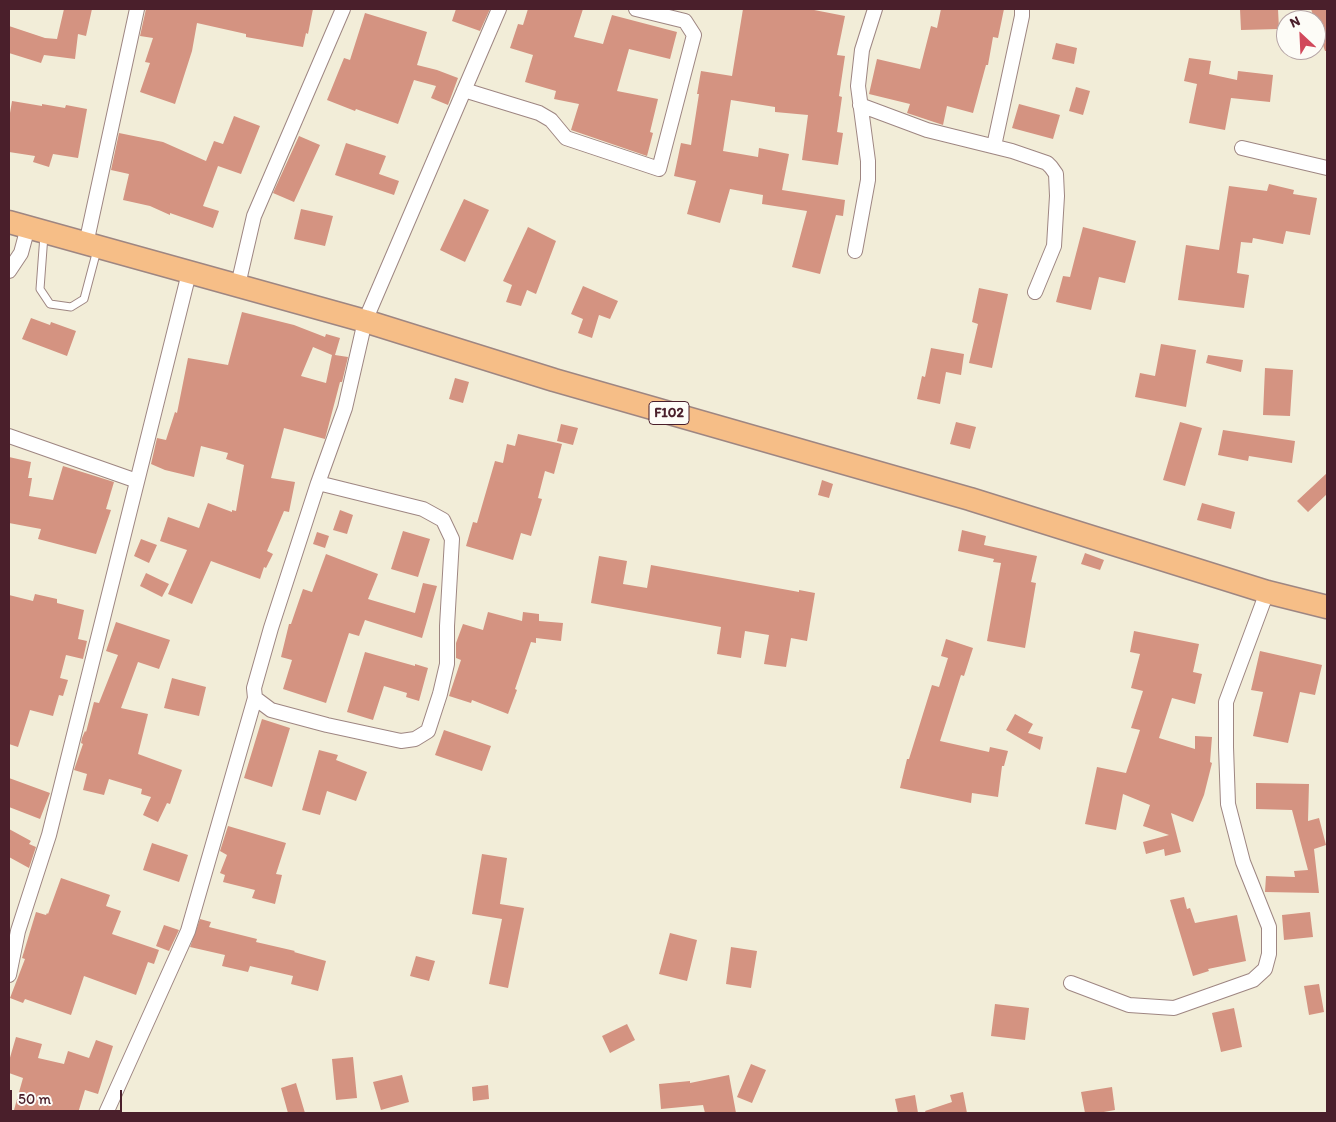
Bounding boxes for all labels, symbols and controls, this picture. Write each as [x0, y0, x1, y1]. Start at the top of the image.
north arrow [1276, 10, 1326, 60]
text: N [1287, 12, 1303, 32]
road number: F102 [649, 402, 689, 424]
scale bar [12, 1080, 125, 1112]
text: 50 m [18, 1090, 51, 1108]

